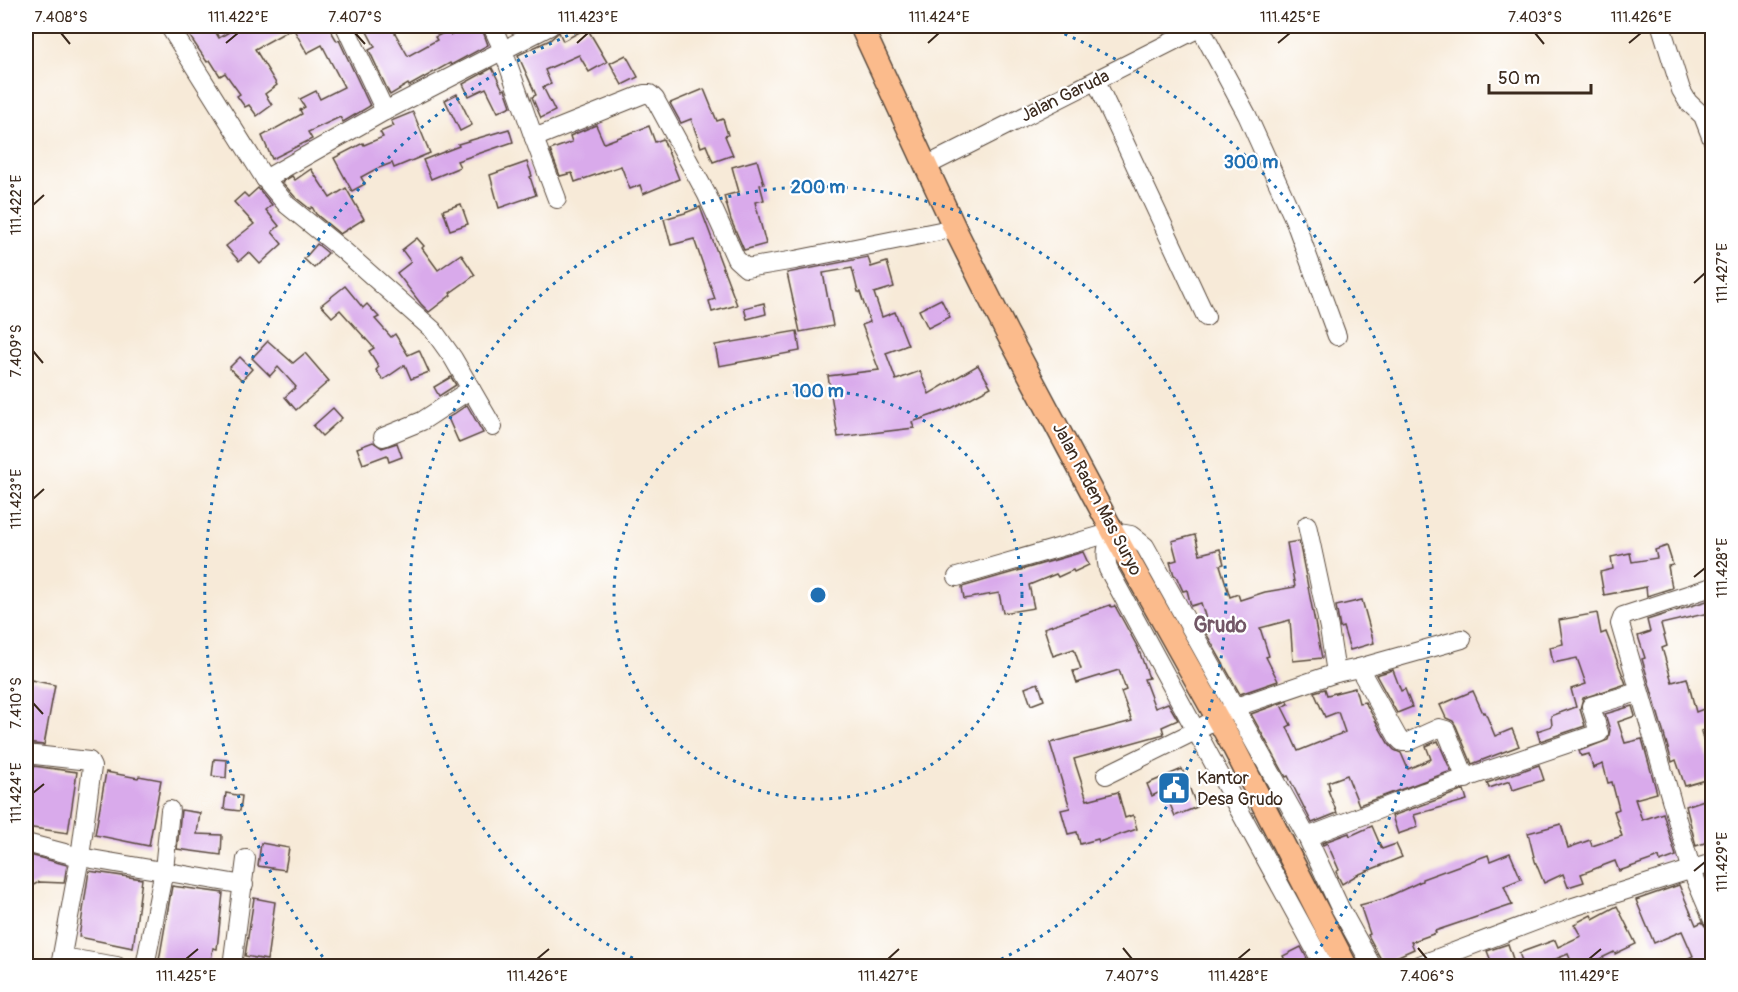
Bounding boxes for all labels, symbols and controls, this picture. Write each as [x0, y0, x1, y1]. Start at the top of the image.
text: 7.408°S [34, 8, 88, 27]
text: 111.422°E [208, 8, 269, 27]
text: 7.407°S [328, 8, 382, 27]
text: 111.423°E [558, 8, 618, 27]
text: 111.424°E [908, 8, 970, 27]
text: 111.425°E [1260, 8, 1320, 27]
text: 7.403°S [1508, 8, 1562, 27]
text: 111.426°E [1610, 8, 1672, 27]
scale bar [1489, 57, 1591, 95]
street label: Jalan Garuda [1017, 65, 1113, 127]
text: 50 m [1498, 67, 1540, 90]
text: 300 m [1224, 151, 1278, 174]
text: 111.422°E [7, 174, 26, 235]
text: 200 m [791, 176, 845, 199]
text: 111.427°E [1713, 243, 1732, 303]
text: 7.409°S [7, 324, 26, 378]
text: 100 m [792, 380, 844, 403]
street label: Jalan Raden Mas Suryo [1047, 418, 1147, 580]
text: 111.423°E [7, 469, 26, 529]
text: 111.428°E [1713, 538, 1732, 598]
centre of rings [808, 585, 828, 605]
district label: Grudo [1193, 612, 1247, 639]
text: 7.410°S [7, 677, 26, 729]
text: 111.424°E [7, 762, 26, 824]
place label: Kantor Desa Grudo [1197, 767, 1283, 811]
public building icon: Kantor Desa Grudo [1156, 770, 1192, 806]
text: 111.429°E [1713, 832, 1732, 892]
text: 111.425°E [156, 967, 216, 986]
text: 111.426°E [506, 967, 568, 986]
text: 111.427°E [858, 967, 918, 986]
text: 7.407°S [1105, 967, 1159, 986]
text: 111.428°E [1208, 967, 1268, 986]
text: 7.406°S [1400, 967, 1454, 986]
text: 111.429°E [1559, 967, 1619, 986]

